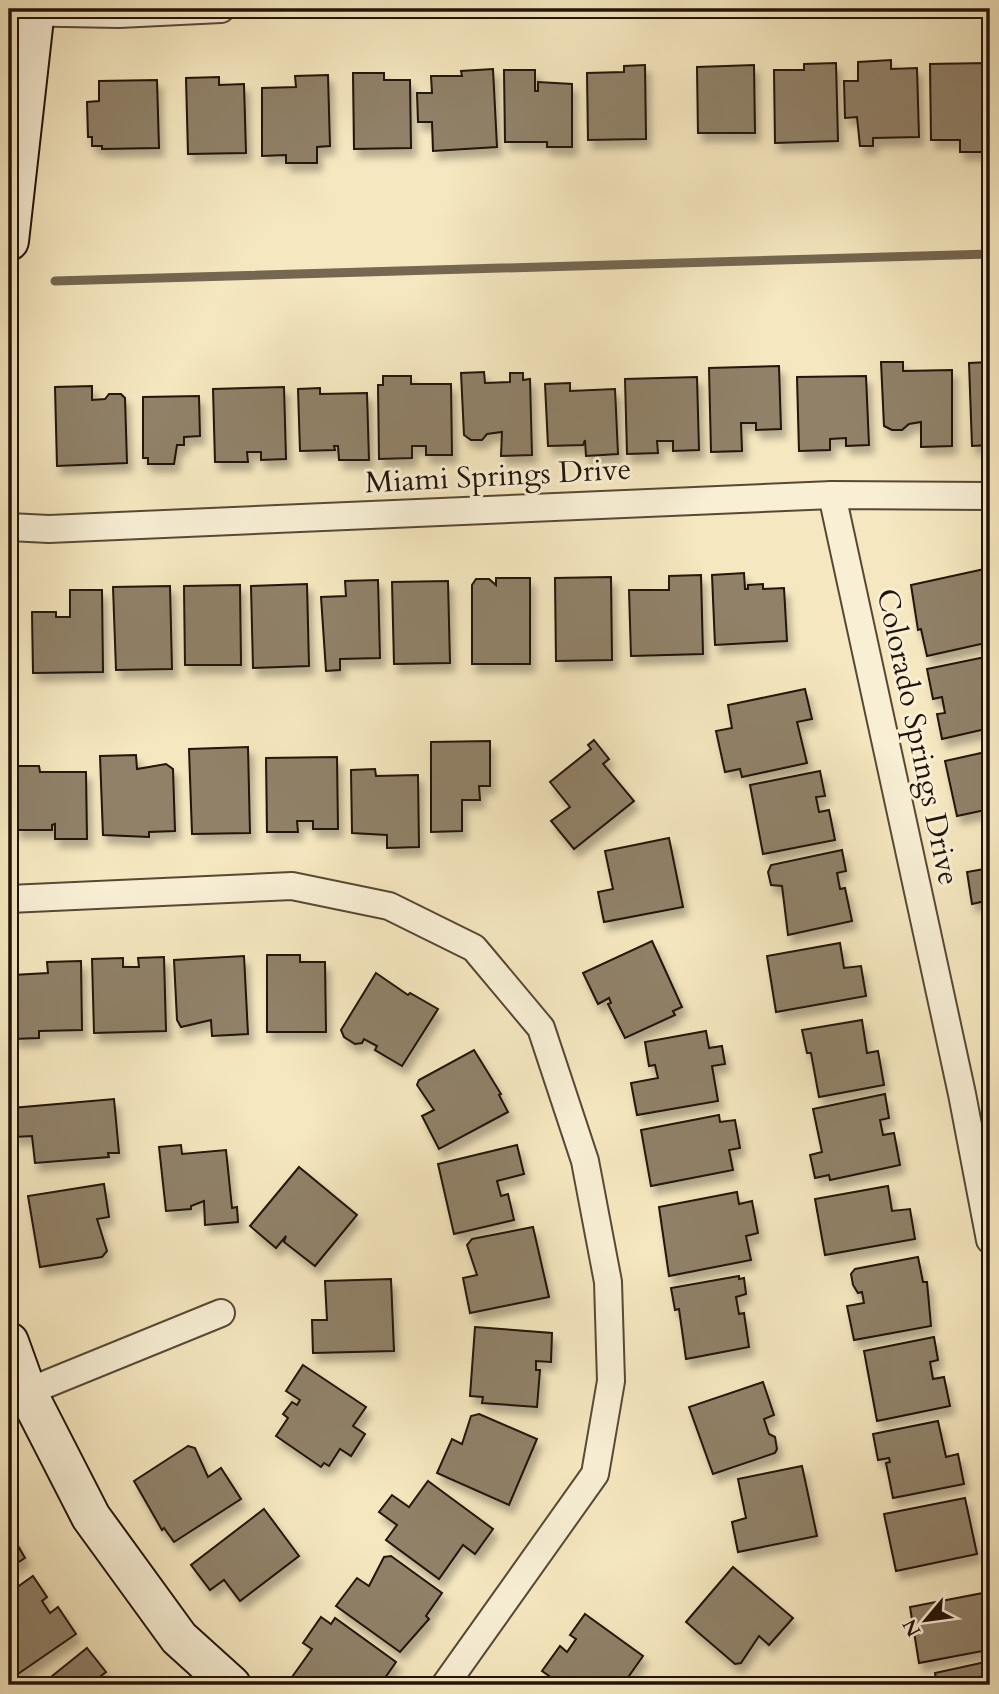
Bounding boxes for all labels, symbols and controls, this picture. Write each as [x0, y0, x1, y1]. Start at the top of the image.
street label: Miami Springs Drive [364, 449, 632, 503]
street label: Colorado Springs Drive [867, 585, 969, 889]
north arrow [890, 1586, 960, 1656]
text: N [896, 1614, 927, 1641]

